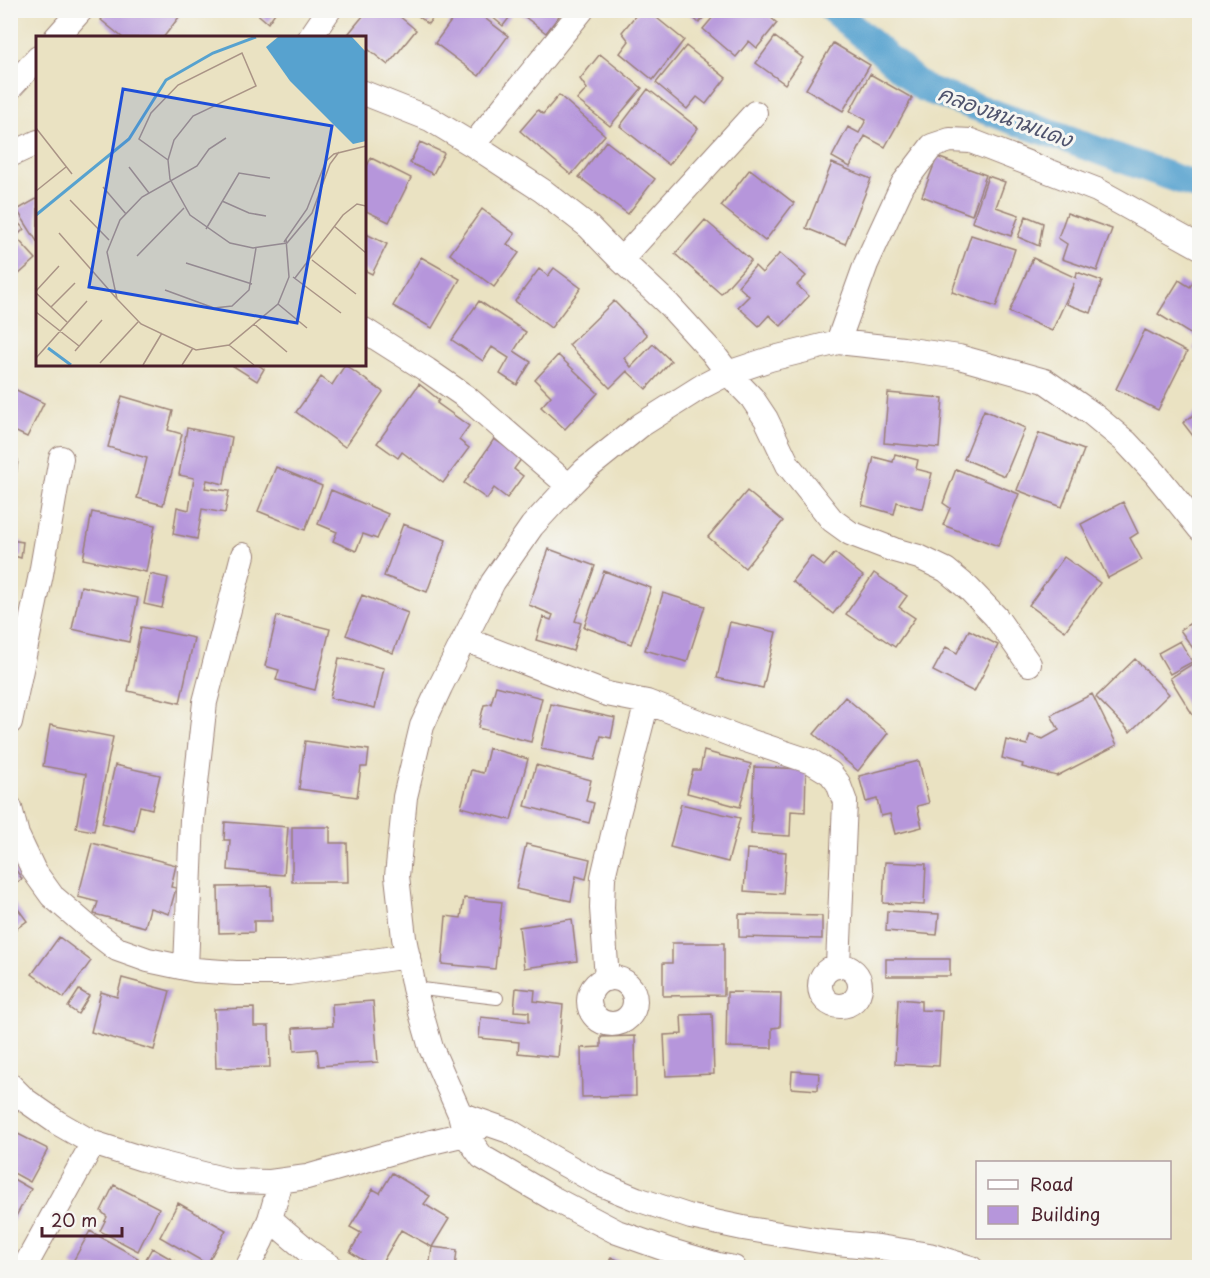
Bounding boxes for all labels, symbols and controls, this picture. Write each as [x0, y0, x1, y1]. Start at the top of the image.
inset map [36, 36, 366, 366]
water label: คลองหนามแดง [934, 76, 1078, 155]
legend [976, 1161, 1171, 1239]
text: Road [1030, 1170, 1074, 1197]
scale bar [42, 1200, 122, 1238]
text: Building [1030, 1200, 1100, 1227]
text: 20 m [51, 1206, 97, 1233]

